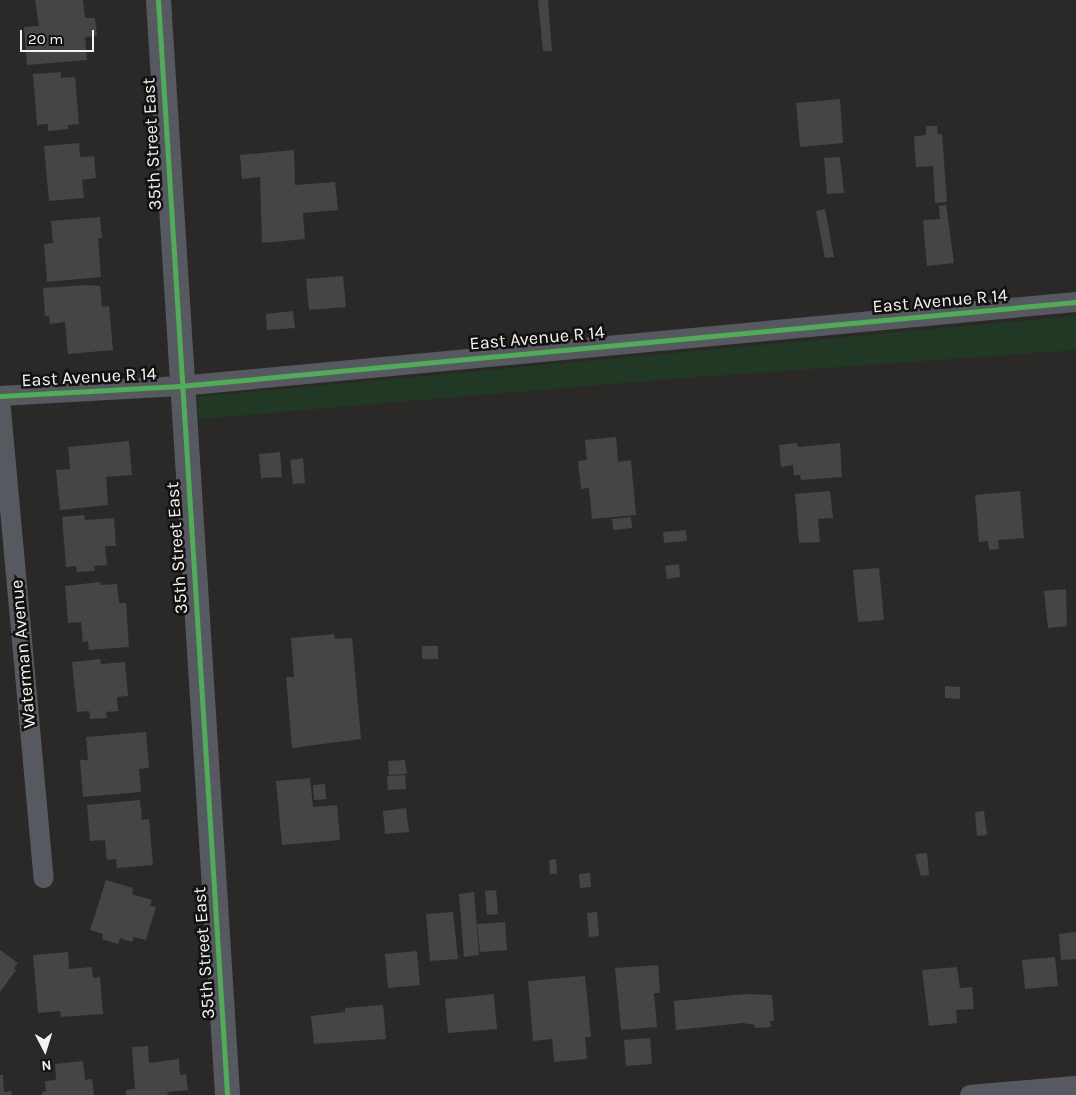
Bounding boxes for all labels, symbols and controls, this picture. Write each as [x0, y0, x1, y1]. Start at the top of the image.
scale bar [22, 20, 96, 52]
text: 20 m [28, 30, 63, 48]
street label: 35th Street East [138, 77, 166, 211]
street label: East Avenue R 14 [872, 284, 1008, 318]
street label: East Avenue R 14 [469, 321, 605, 355]
street label: East Avenue R 14 [21, 363, 157, 391]
street label: 35th Street East [162, 481, 192, 615]
street label: Waterman Avenue [6, 579, 40, 729]
street label: 35th Street East [189, 886, 219, 1020]
north arrow [20, 1025, 70, 1075]
text: N [41, 1057, 52, 1074]

